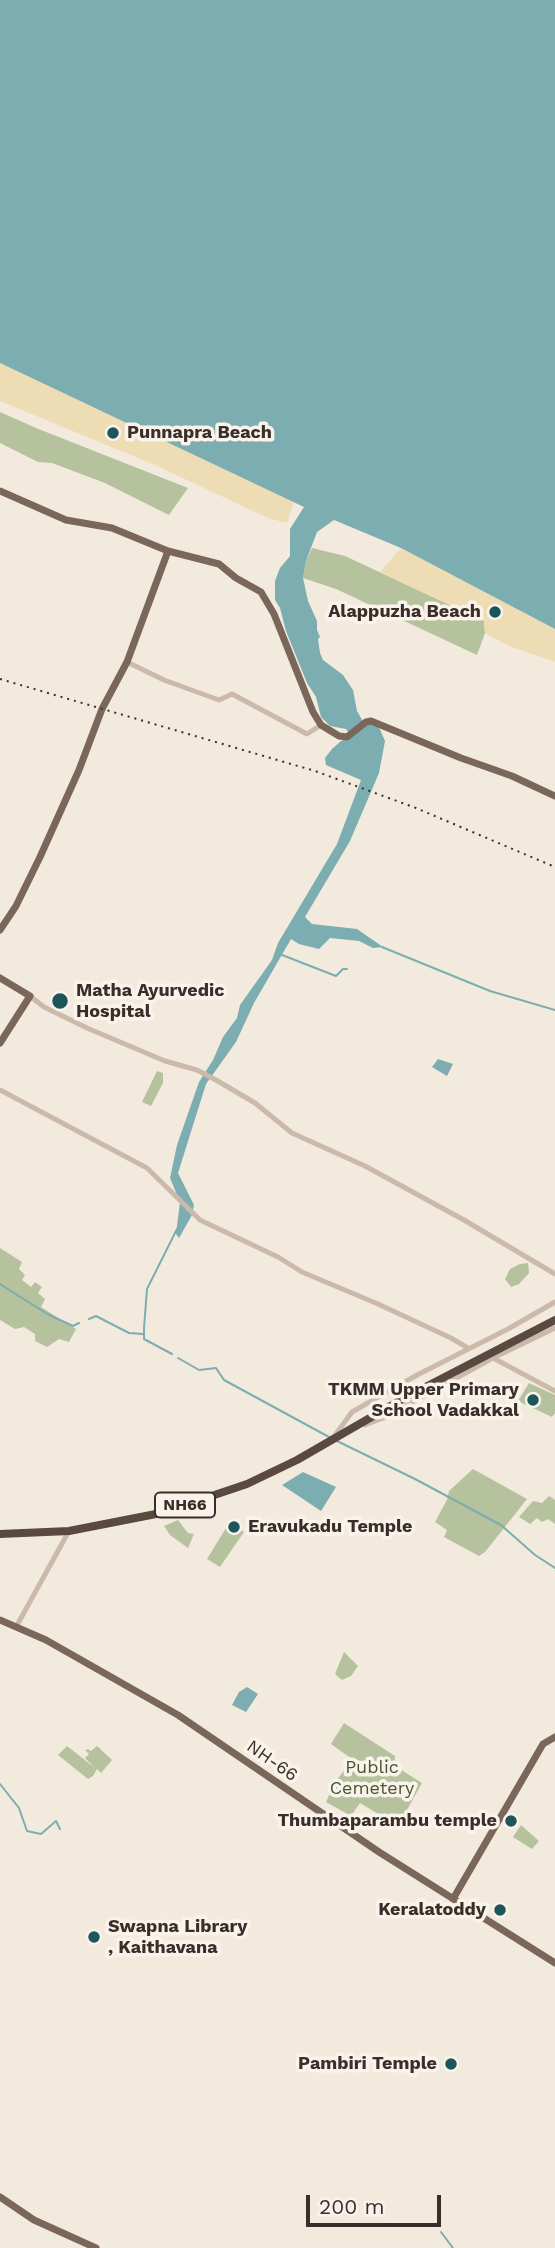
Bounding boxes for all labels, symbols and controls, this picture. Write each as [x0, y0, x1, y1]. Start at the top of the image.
place label: Punnapra Beach [127, 422, 272, 444]
marker: Punnapra Beach [105, 425, 121, 441]
place label: Alappuzha Beach [328, 601, 481, 623]
marker: Alappuzha Beach [487, 604, 503, 620]
place label: Matha Ayurvedic Hospital [76, 980, 224, 1023]
marker: Matha Ayurvedic Hospital [50, 991, 70, 1011]
place label: TKMM Upper Primary School Vadakkal [328, 1379, 519, 1422]
marker: TKMM Upper Primary School Vadakkal [525, 1392, 541, 1408]
road number: NH66 [155, 1492, 215, 1518]
place label: Eravukadu Temple [248, 1516, 412, 1538]
marker: Eravukadu Temple [226, 1519, 242, 1535]
street label: NH-66 [242, 1736, 302, 1786]
park label: Public Cemetery [330, 1757, 414, 1800]
place label: Thumbaparambu temple [278, 1810, 497, 1832]
marker: Thumbaparambu temple [503, 1813, 519, 1829]
place label: Keralatoddy [378, 1899, 486, 1921]
marker: Keralatoddy [492, 1902, 508, 1918]
place label: Swapna Library , Kaithavana [108, 1916, 247, 1958]
marker: Swapna Library , Kaithavana [86, 1929, 102, 1945]
place label: Pambiri Temple [298, 2053, 437, 2075]
marker: Pambiri Temple [443, 2056, 459, 2072]
scale bar [310, 2182, 445, 2226]
text: 200 m [319, 2194, 385, 2219]

